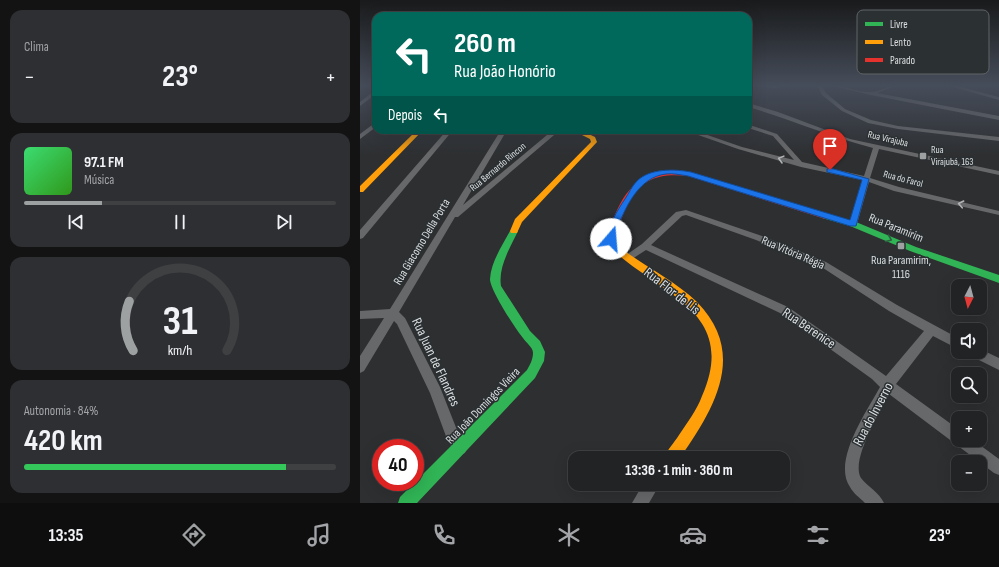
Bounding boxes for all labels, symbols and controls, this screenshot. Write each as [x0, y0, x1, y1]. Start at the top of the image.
legend [857, 10, 989, 74]
text: Livre [890, 18, 908, 31]
text: 260 m [454, 27, 516, 60]
icon: left [388, 28, 440, 80]
text: Lento [890, 36, 911, 49]
text: Clima [24, 39, 49, 55]
text: Parado [890, 54, 916, 67]
text: 23° [162, 59, 198, 95]
text: Rua João Honório [454, 61, 556, 82]
text: − [24, 64, 35, 91]
text: + [325, 64, 336, 91]
icon: left [430, 104, 452, 126]
text: Depois [388, 106, 422, 125]
pin [813, 129, 847, 170]
street label: Rua Virajuba [867, 129, 910, 150]
icon: arrive [819, 135, 841, 157]
street label: Rua Bernardo Rincon [468, 140, 528, 194]
place label: Rua Virajubá, 163 [931, 144, 973, 168]
marker: Rua Virajubá, 163 [918, 151, 928, 161]
text: 97.1 FM [84, 153, 124, 172]
one-way arrow [777, 156, 784, 164]
street label: Rua do Farol [882, 168, 924, 190]
text: Música [84, 172, 114, 188]
street label: Rua Giacomo Della Porta [390, 196, 454, 288]
one-way arrow [958, 200, 964, 208]
street label: Rua Paramirim [866, 210, 926, 246]
icon: previous [65, 211, 87, 233]
icon: pause [169, 211, 191, 233]
icon: next [273, 211, 295, 233]
position arrow [590, 218, 632, 260]
street label: Rua Vitória Régia [759, 233, 827, 273]
one-way arrow [885, 234, 892, 242]
marker: Rua Paramirim, 1116 [896, 241, 906, 251]
place label: Rua Paramirim, 1116 [871, 253, 931, 282]
street label: Rua Flor de Lis [641, 264, 703, 318]
north arrow [951, 279, 987, 315]
map controls [951, 279, 987, 491]
text: 31 [163, 297, 197, 346]
street label: Rua Berenice [779, 304, 839, 352]
street label: Rua Juan de Flandres [408, 315, 464, 409]
button: sound [951, 323, 987, 359]
text: km/h [168, 342, 192, 359]
street label: Rua João Domingos Vieira [443, 364, 524, 447]
button: search [951, 367, 987, 403]
street label: Rua do Inverno [849, 379, 897, 449]
text: Autonomia · 84% [24, 403, 99, 419]
button: + [951, 411, 987, 447]
text: 420 km [24, 423, 103, 459]
speed limit sign: 40 [372, 439, 424, 491]
button: − [951, 455, 987, 491]
text: 13:36 · 1 min · 360 m [625, 461, 733, 480]
icon: directions [180, 521, 208, 549]
icon: music [305, 521, 333, 549]
icon: phone [430, 521, 458, 549]
icon: climate [555, 521, 583, 549]
icon: car [679, 521, 707, 549]
icon: filters [804, 521, 832, 549]
text: 13:35 [48, 525, 84, 546]
text: 23° [929, 525, 951, 546]

